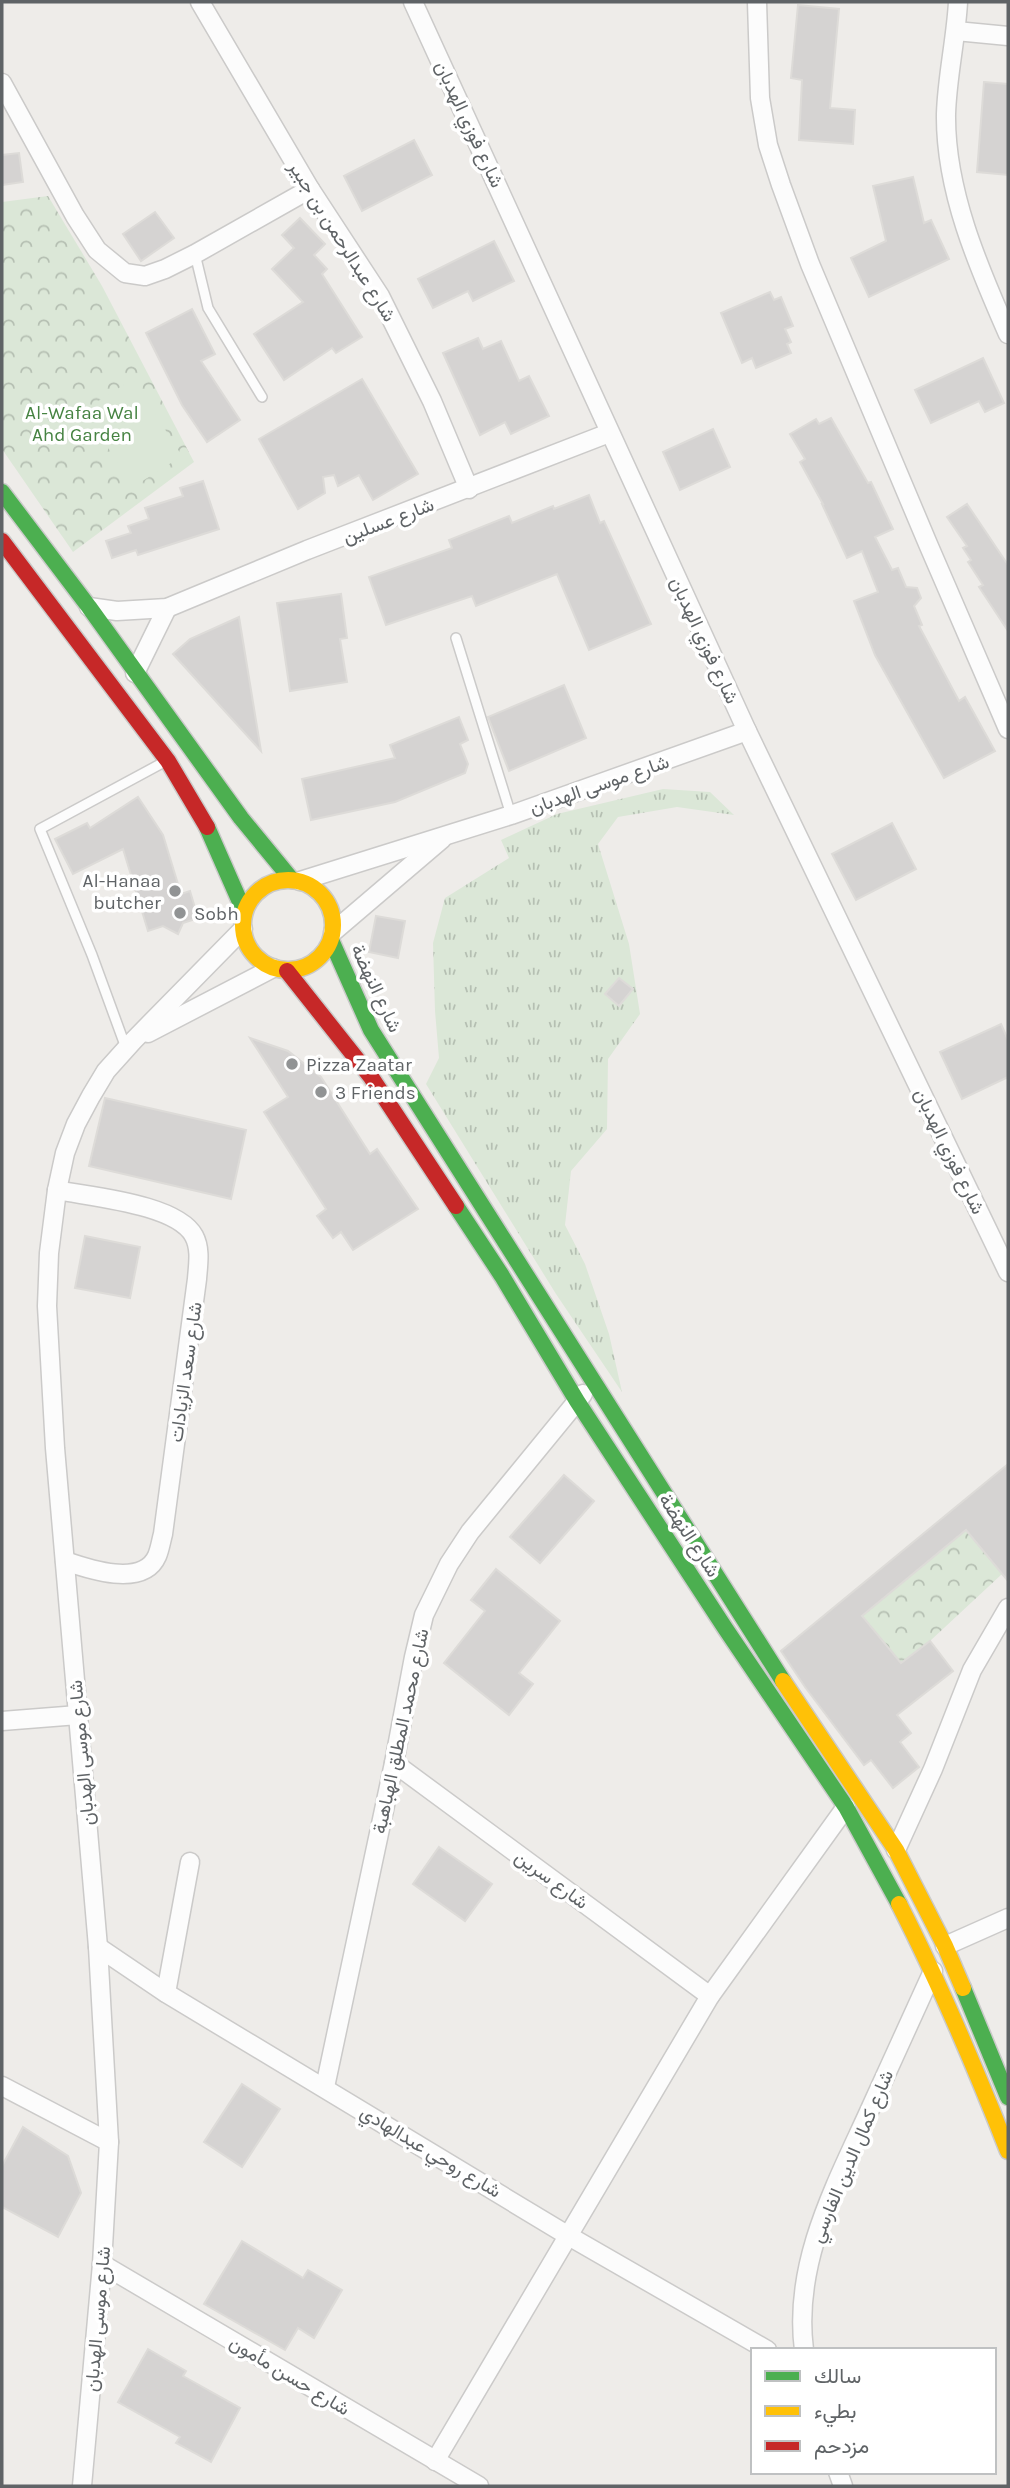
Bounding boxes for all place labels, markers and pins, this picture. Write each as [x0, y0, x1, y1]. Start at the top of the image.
place label: Al-Hanaa butcher [83, 870, 161, 914]
marker: Al-Hanaa butcher [167, 883, 183, 899]
place label: Sobh [194, 903, 239, 925]
marker: Sobh [172, 905, 188, 921]
place label: Pizza Zaatar [306, 1054, 412, 1076]
marker: Pizza Zaatar [284, 1056, 300, 1072]
place label: 3 Friends [335, 1082, 416, 1104]
marker: 3 Friends [313, 1084, 329, 1100]

